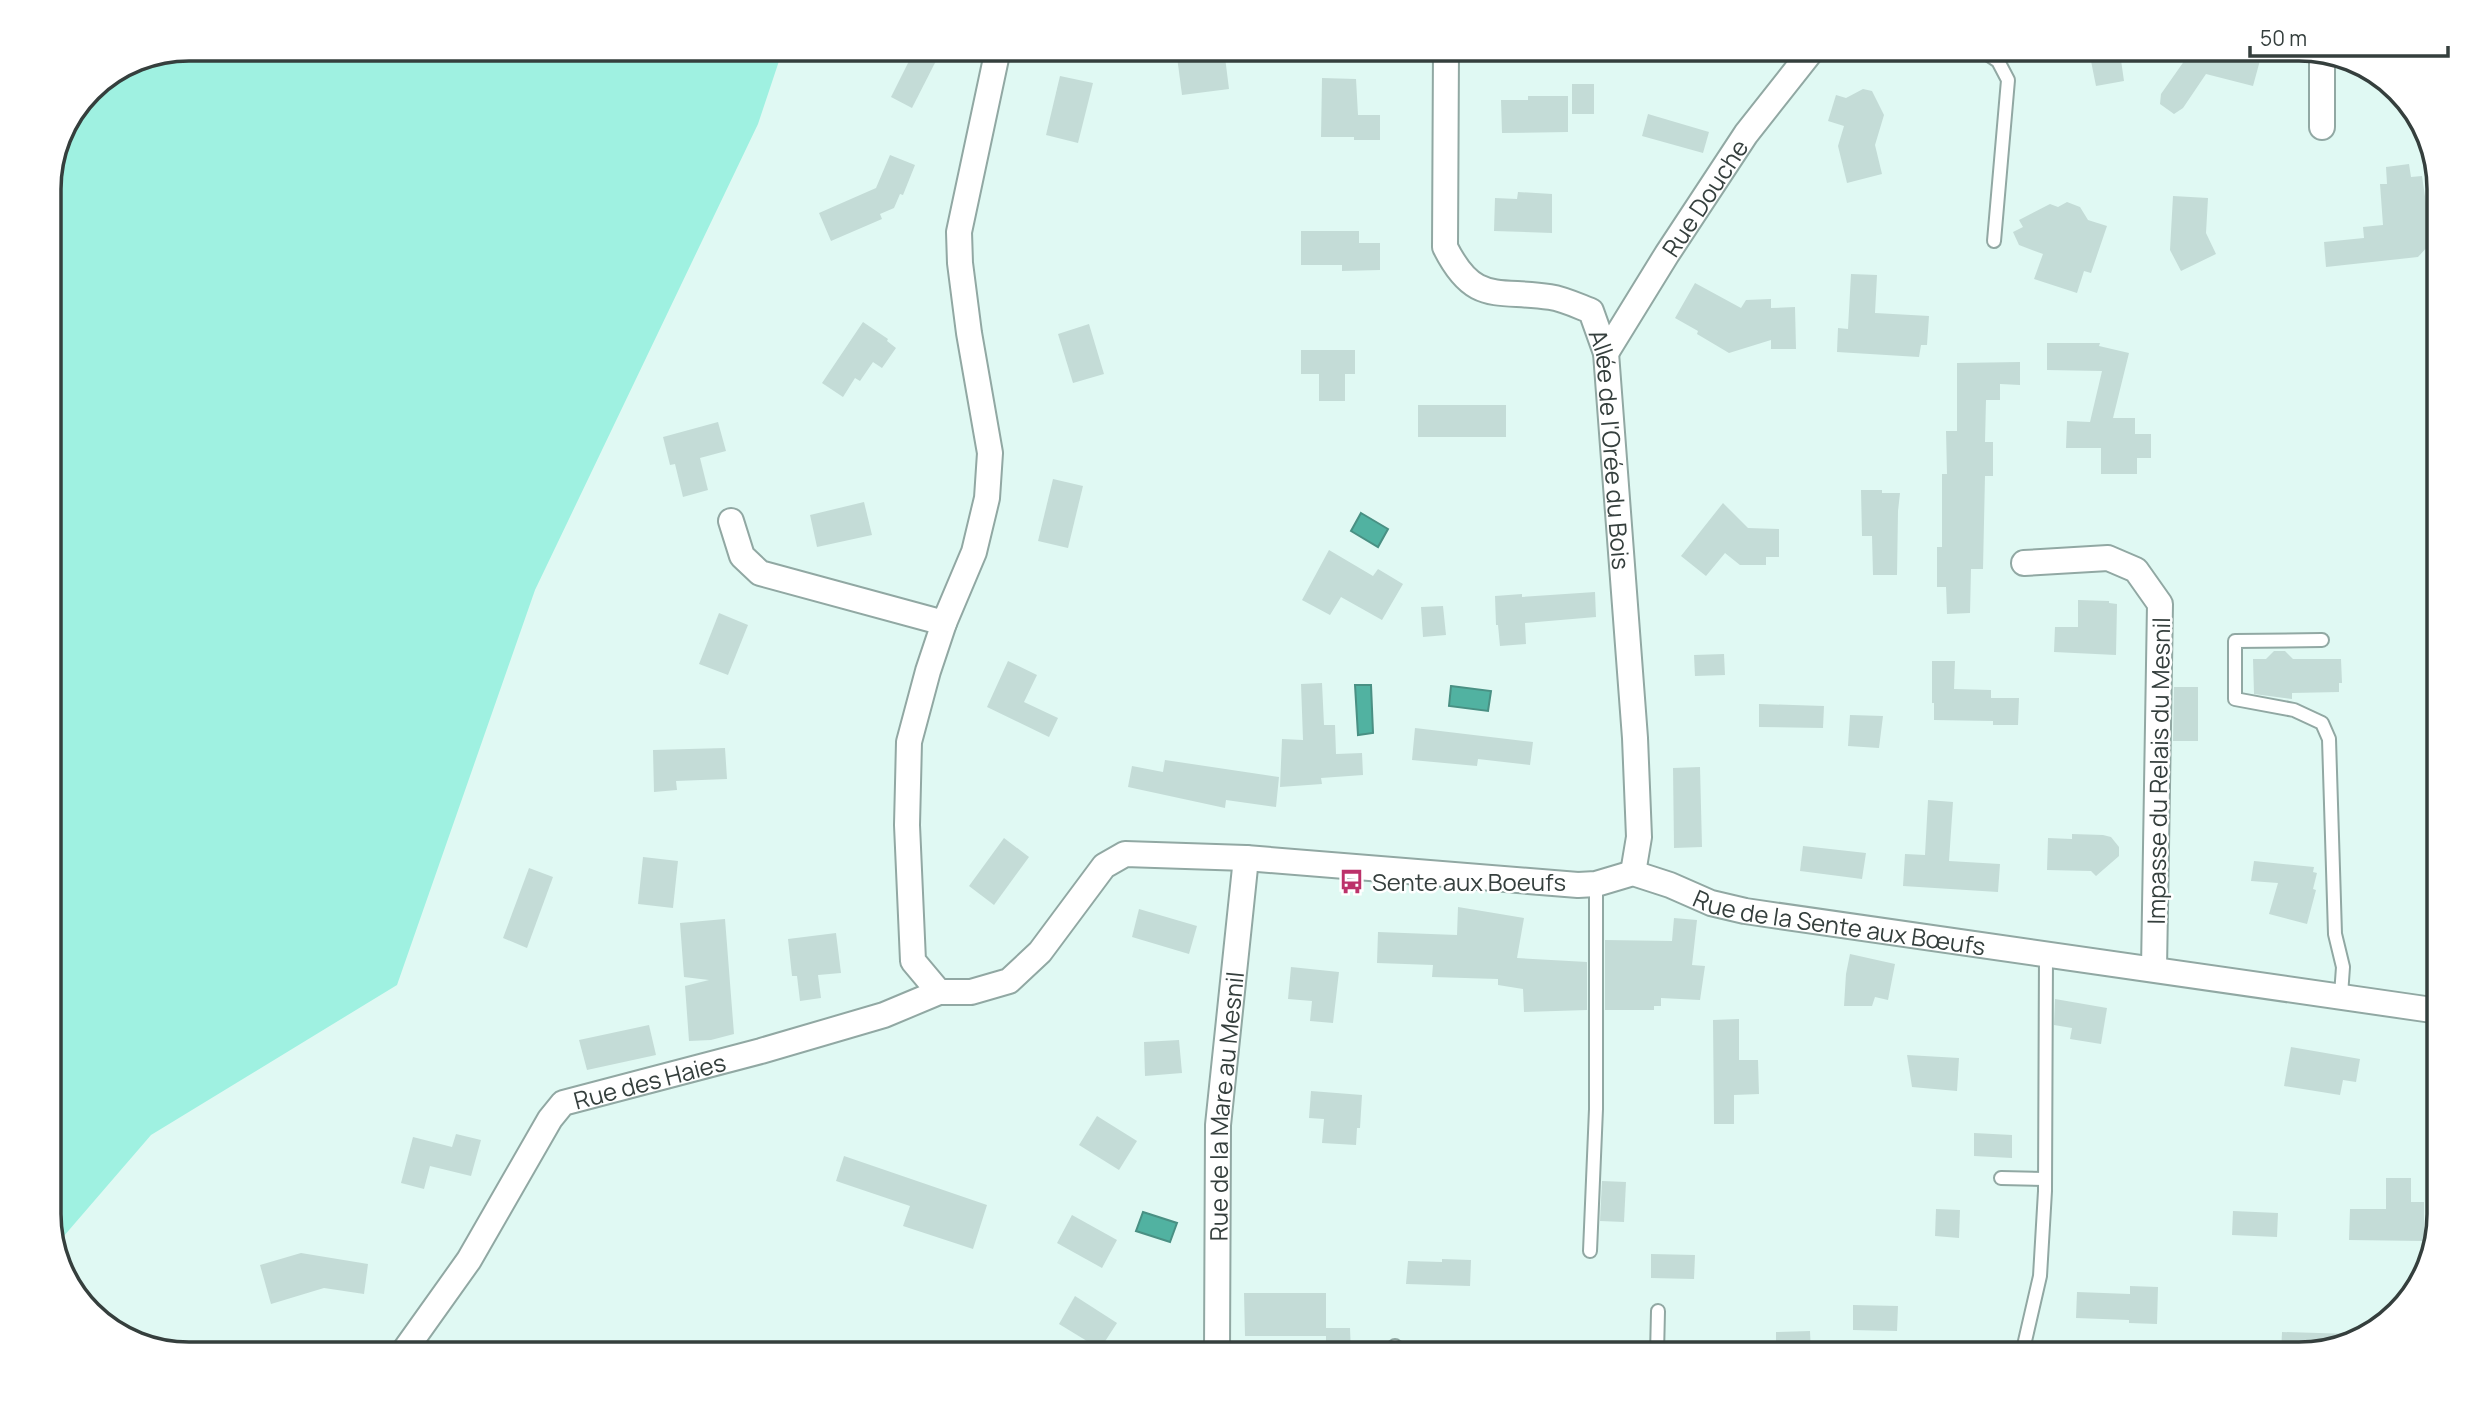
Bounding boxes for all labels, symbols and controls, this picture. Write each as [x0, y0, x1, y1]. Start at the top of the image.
scale bar [2250, 14, 2448, 58]
text: 50 m [2260, 24, 2307, 52]
street label: Rue Douche [1653, 132, 1755, 263]
street label: Allée de l'Orée du Bois [1582, 324, 1639, 571]
street label: Impasse du Relais du Mesnil [2139, 617, 2177, 925]
place label: Sente aux Boeufs [1372, 865, 1566, 898]
bus stop icon: Sente aux Boeufs [1338, 867, 1366, 895]
street label: Rue de la Sente aux Bœufs [1688, 881, 1988, 962]
street label: Rue de la Mare au Mesnil [1201, 970, 1251, 1241]
street label: Rue des Haies [570, 1045, 729, 1116]

